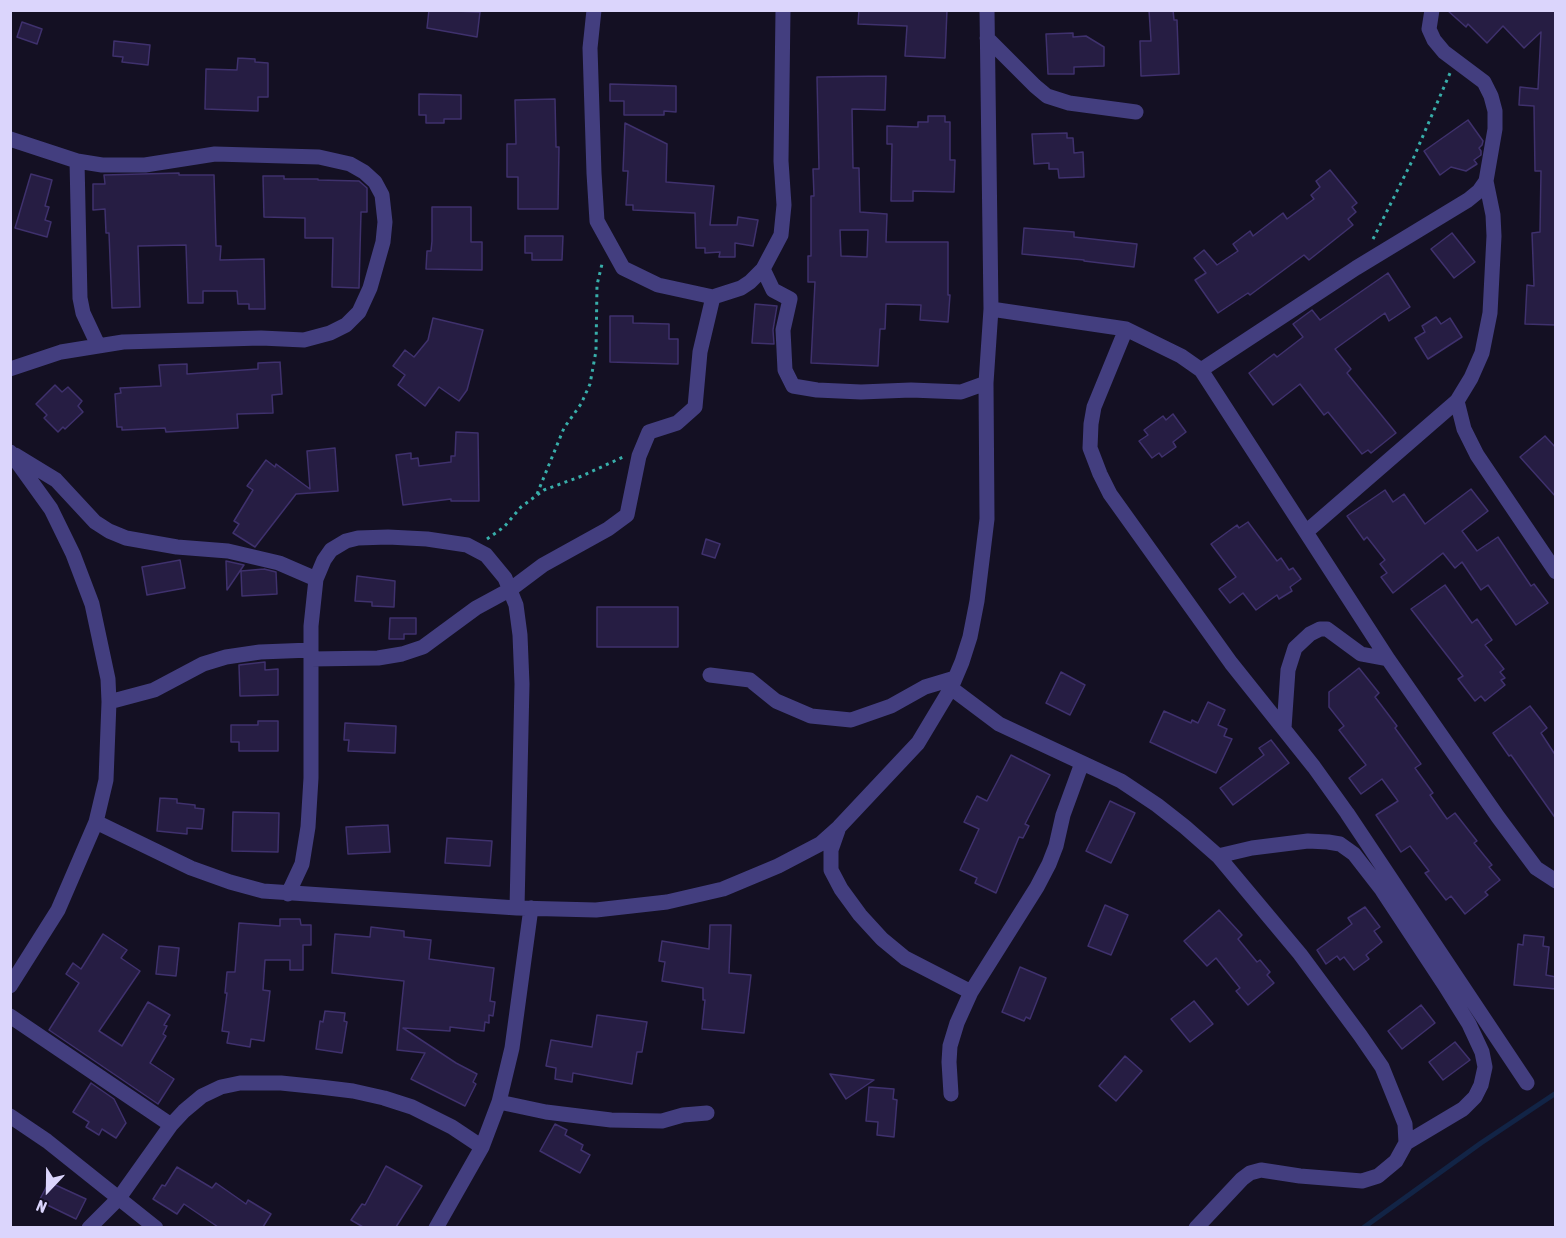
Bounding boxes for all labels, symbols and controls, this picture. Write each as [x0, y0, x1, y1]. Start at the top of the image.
north arrow [18, 1160, 78, 1220]
text: N [34, 1197, 49, 1217]

